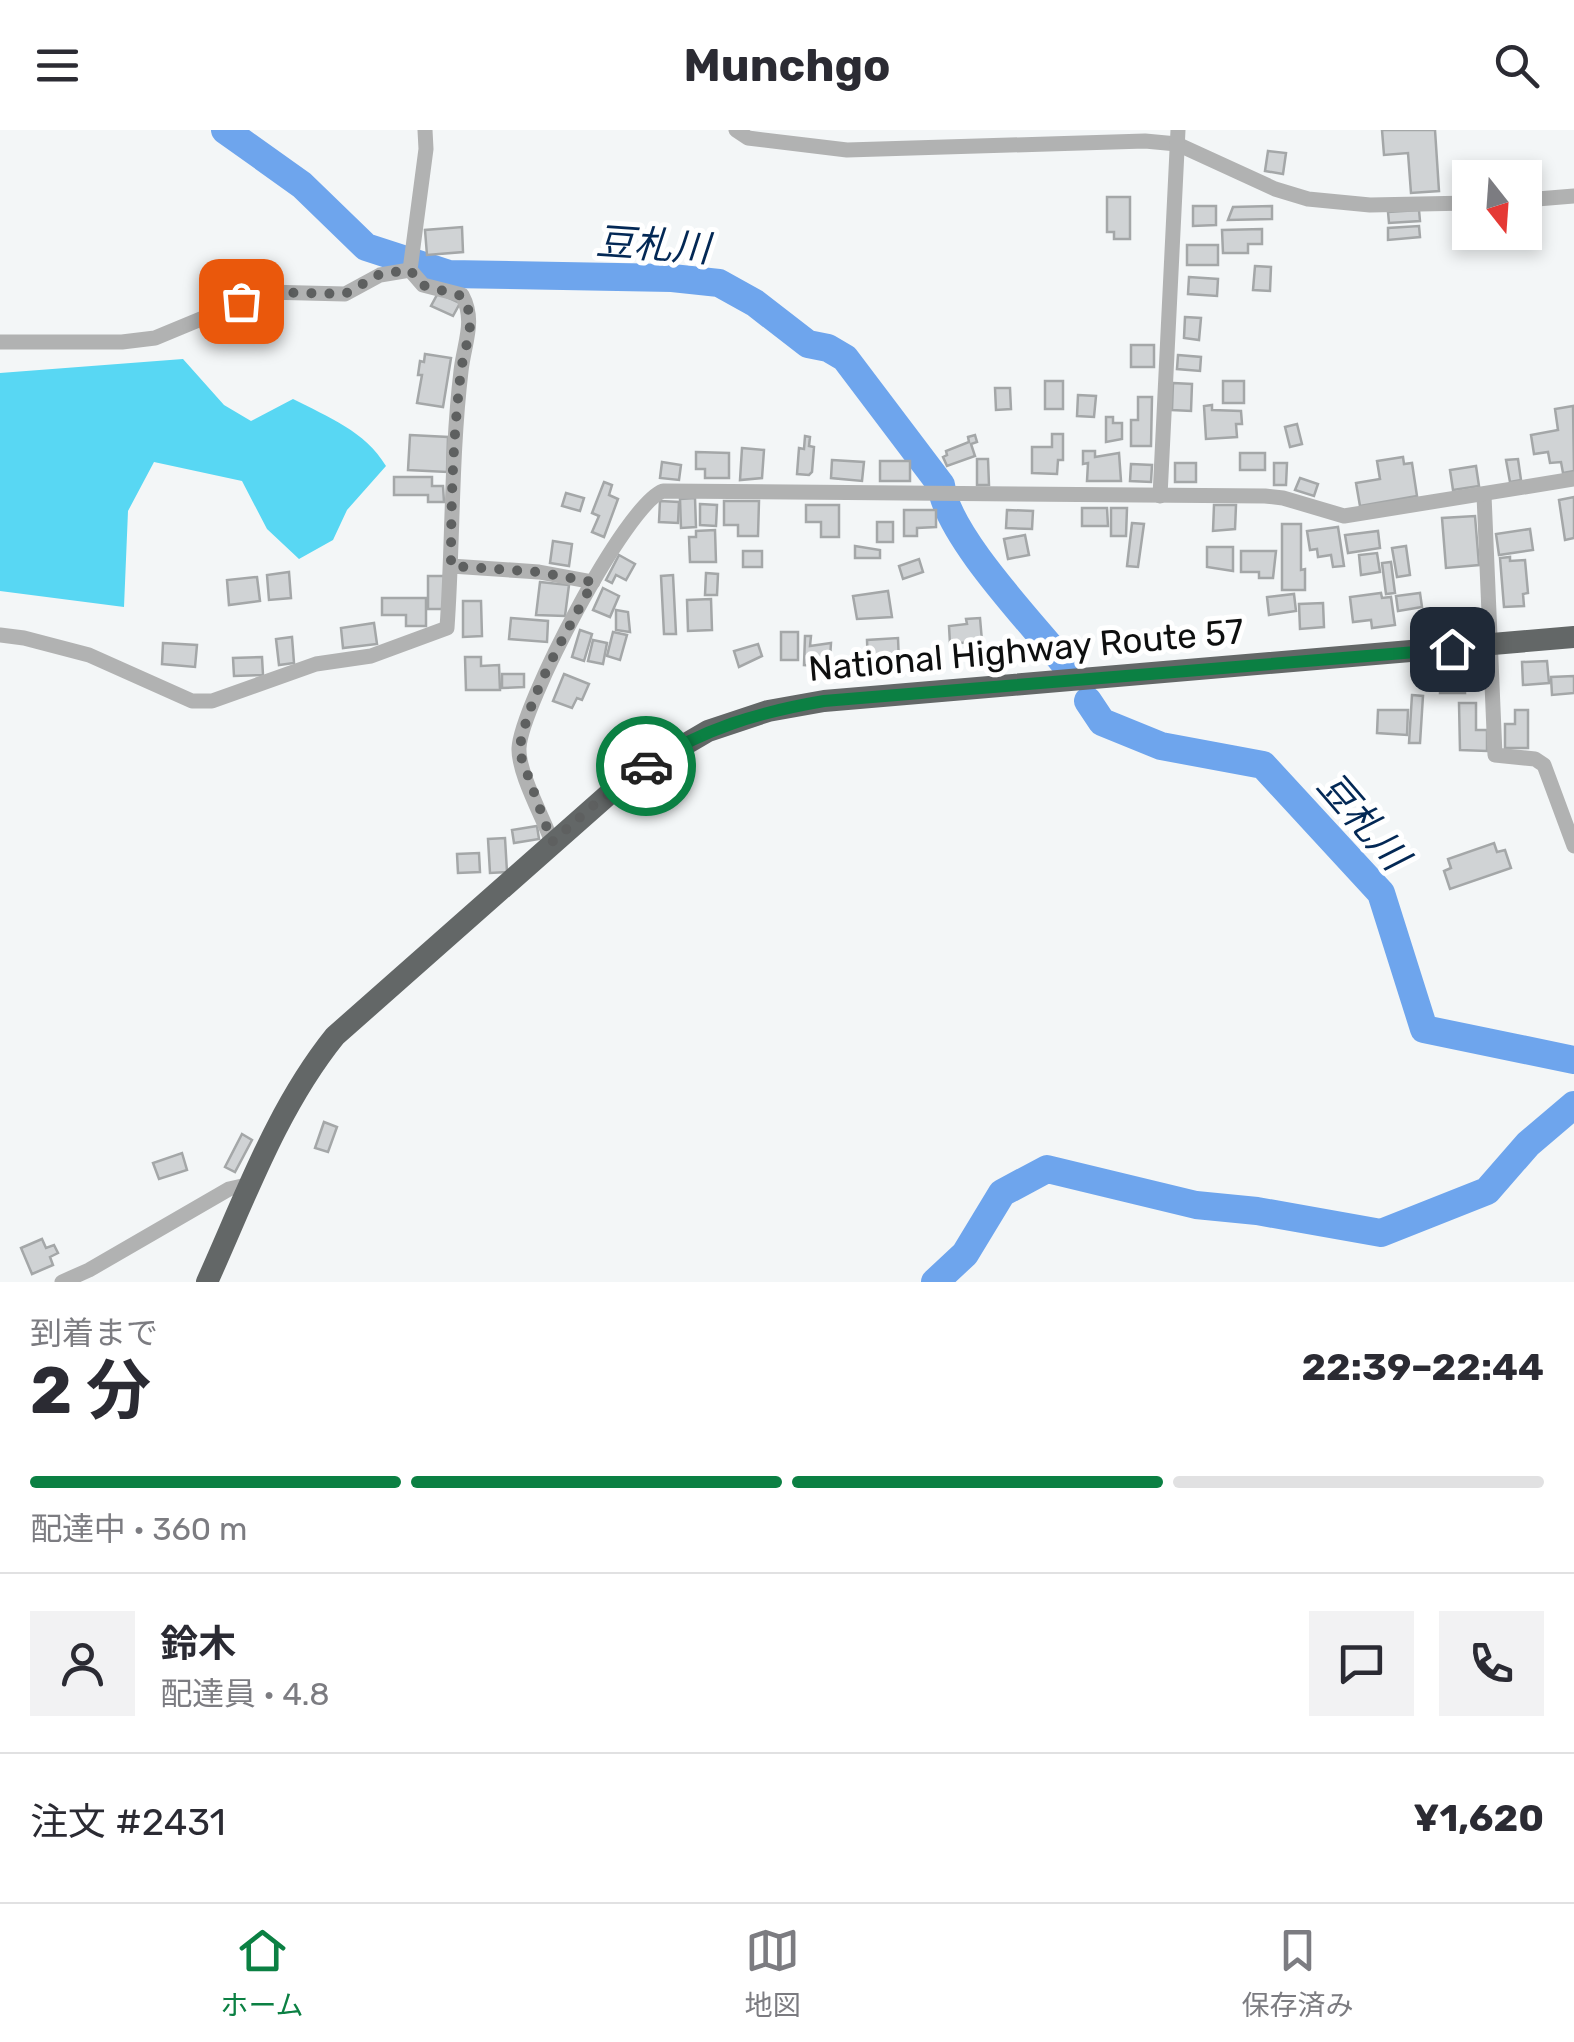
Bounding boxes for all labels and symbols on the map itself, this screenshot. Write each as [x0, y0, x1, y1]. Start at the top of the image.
north arrow [1452, 160, 1542, 250]
water label: 豆札川 [595, 218, 715, 272]
pin [199, 259, 284, 344]
pin [1410, 607, 1495, 692]
street label: National Highway Route 57 [807, 610, 1245, 690]
courier [596, 716, 696, 816]
water label: 豆札川 [1308, 763, 1420, 882]

